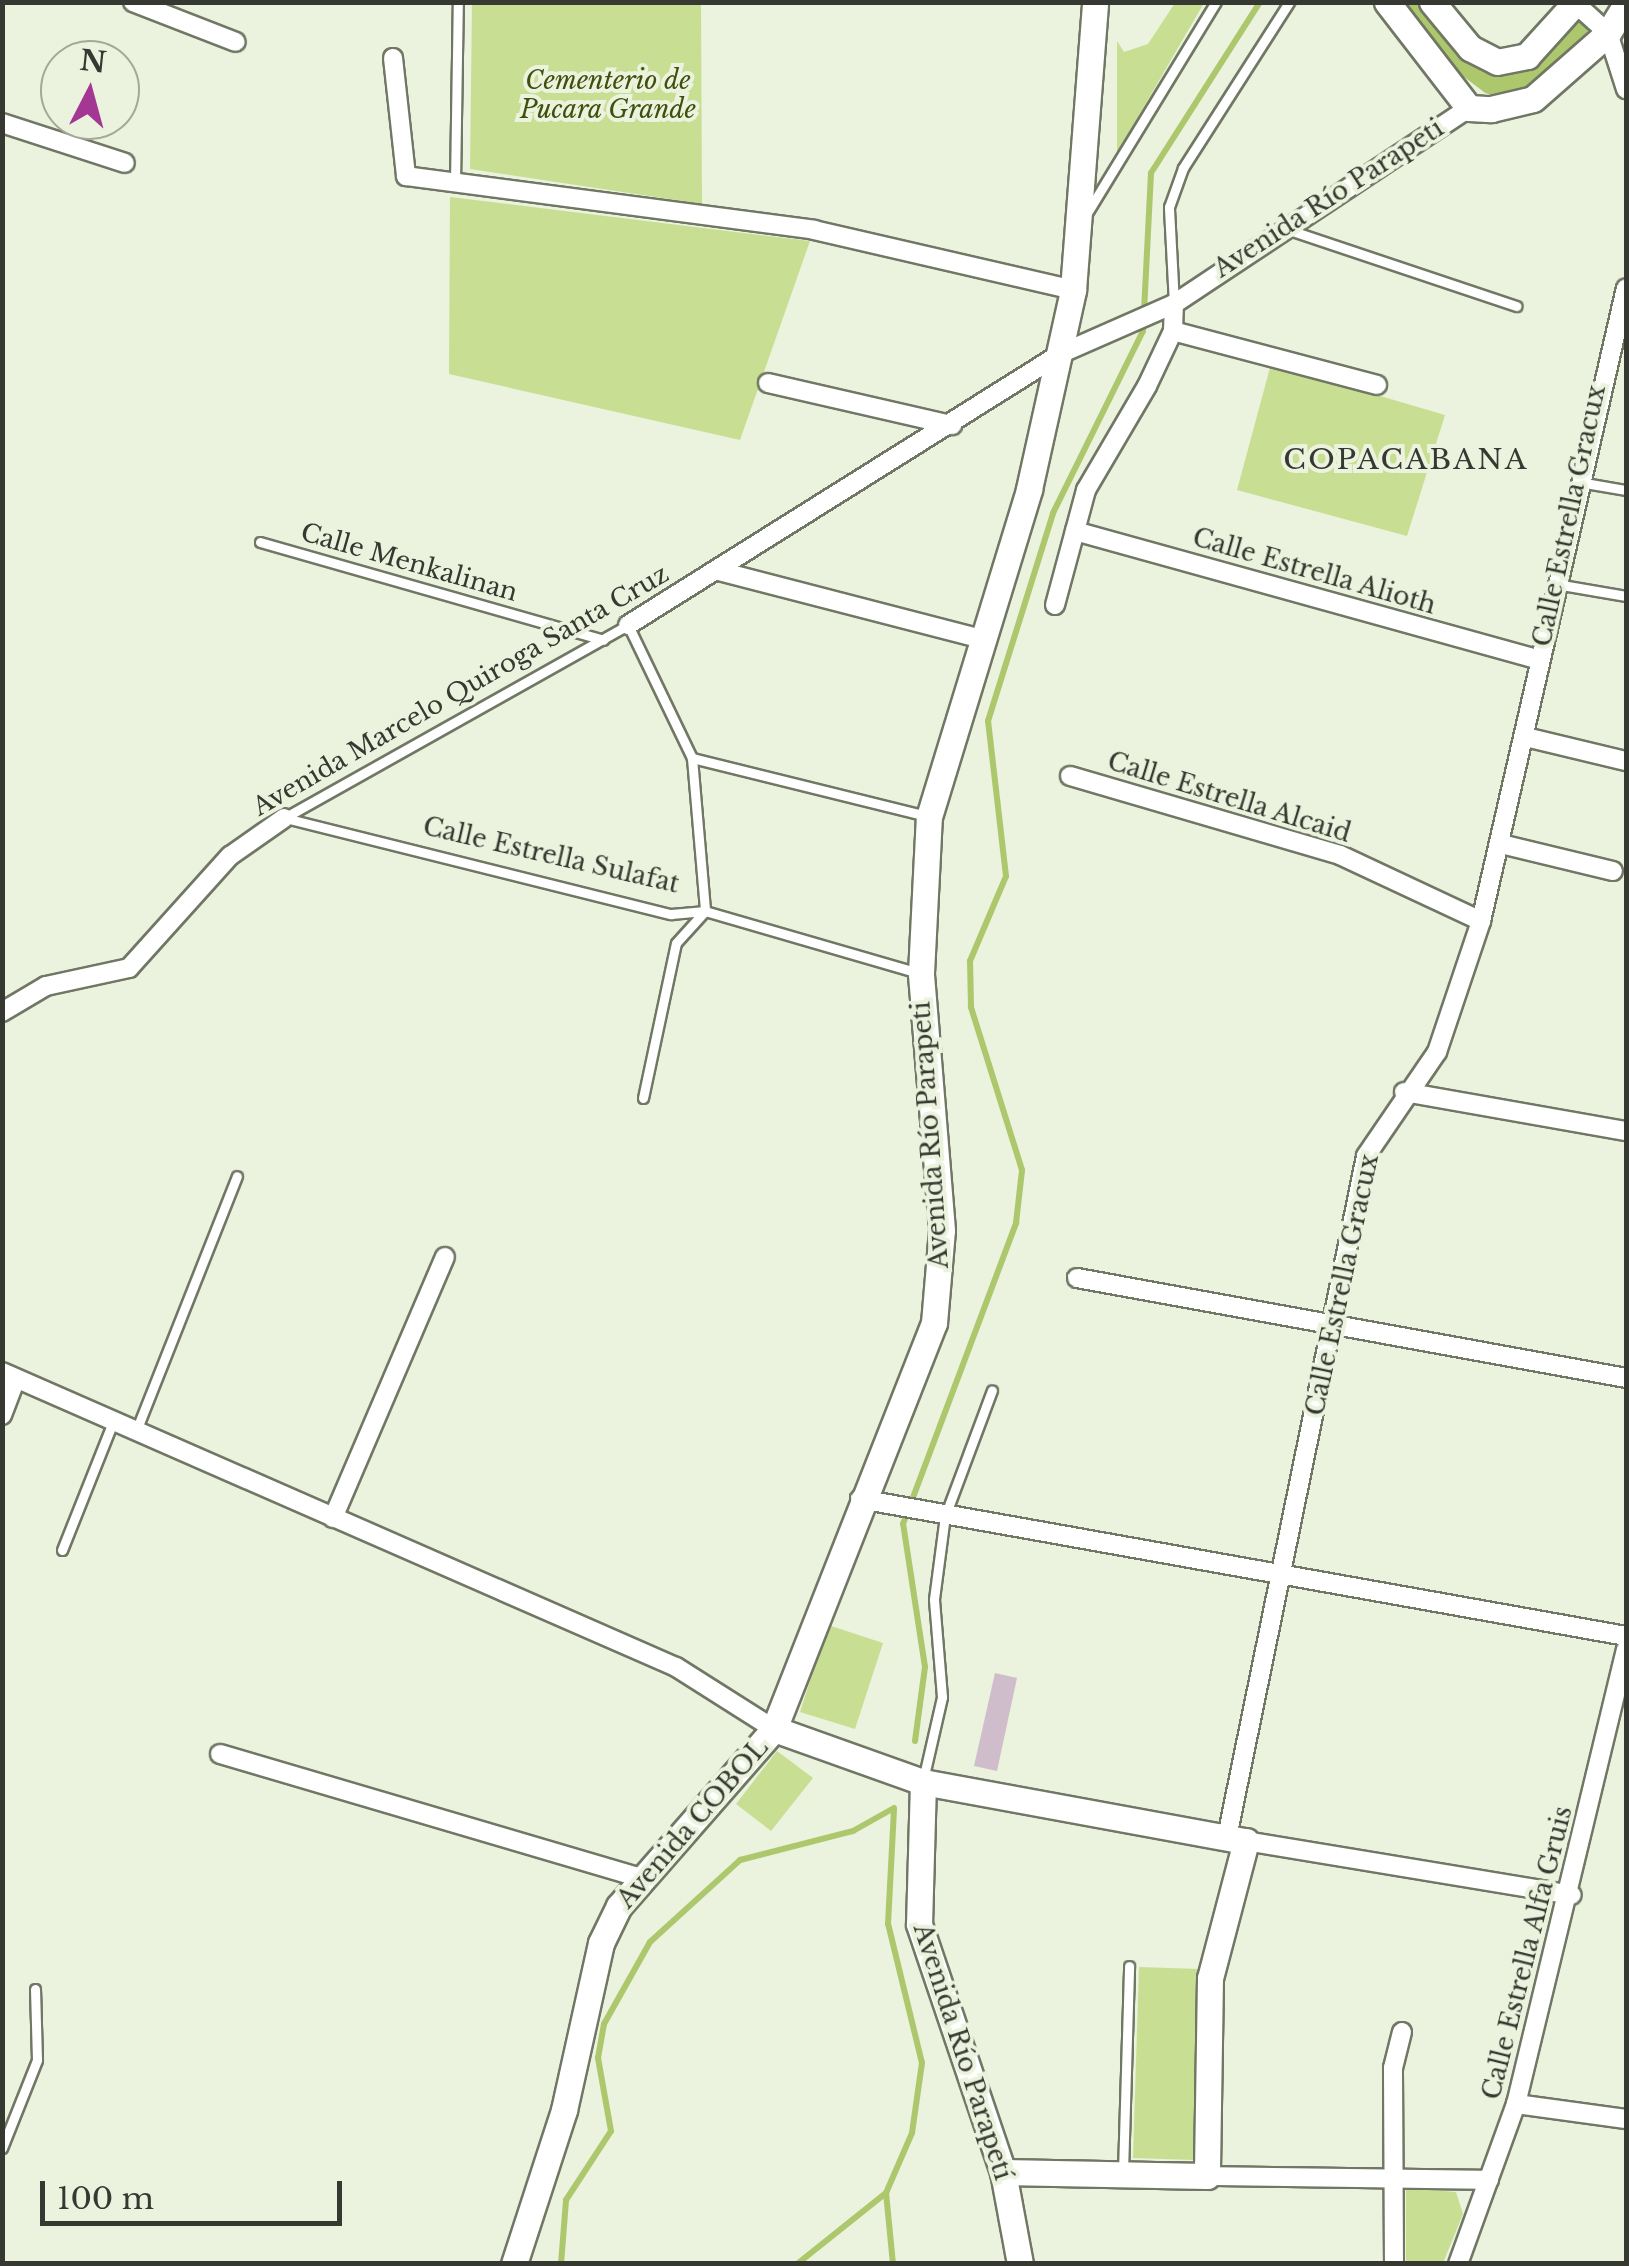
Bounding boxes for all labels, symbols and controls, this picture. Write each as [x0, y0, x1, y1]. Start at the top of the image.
north arrow [40, 40, 140, 140]
text: N [78, 43, 108, 80]
park label: Cementerio de Pucara Grande [520, 67, 696, 126]
street label: Avenida Río Parapeti [1208, 113, 1450, 285]
street label: Calle Estrella Gracux [1528, 382, 1612, 650]
district label: COPACABANA [1283, 443, 1529, 477]
street label: Calle Menkalinan [297, 518, 521, 608]
street label: Calle Estrella Alioth [1188, 523, 1440, 621]
street label: Avenida Marcelo Quiroga Santa Cruz [247, 559, 675, 823]
street label: Calle Estrella Alcaid [1103, 747, 1355, 849]
street label: Calle Estrella Sulafat [420, 812, 682, 900]
street label: Avenida Río Parapeti [907, 1000, 955, 1270]
street label: Calle Estrella Gracux [1301, 1151, 1385, 1419]
street label: Avenida COBOL [611, 1733, 775, 1915]
street label: Calle Estrella Alfa Gruis [1477, 1802, 1579, 2104]
street label: Avenida Río Parapetí [906, 1920, 1018, 2184]
scale bar [45, 2161, 348, 2223]
text: 100 m [57, 2180, 154, 2217]

